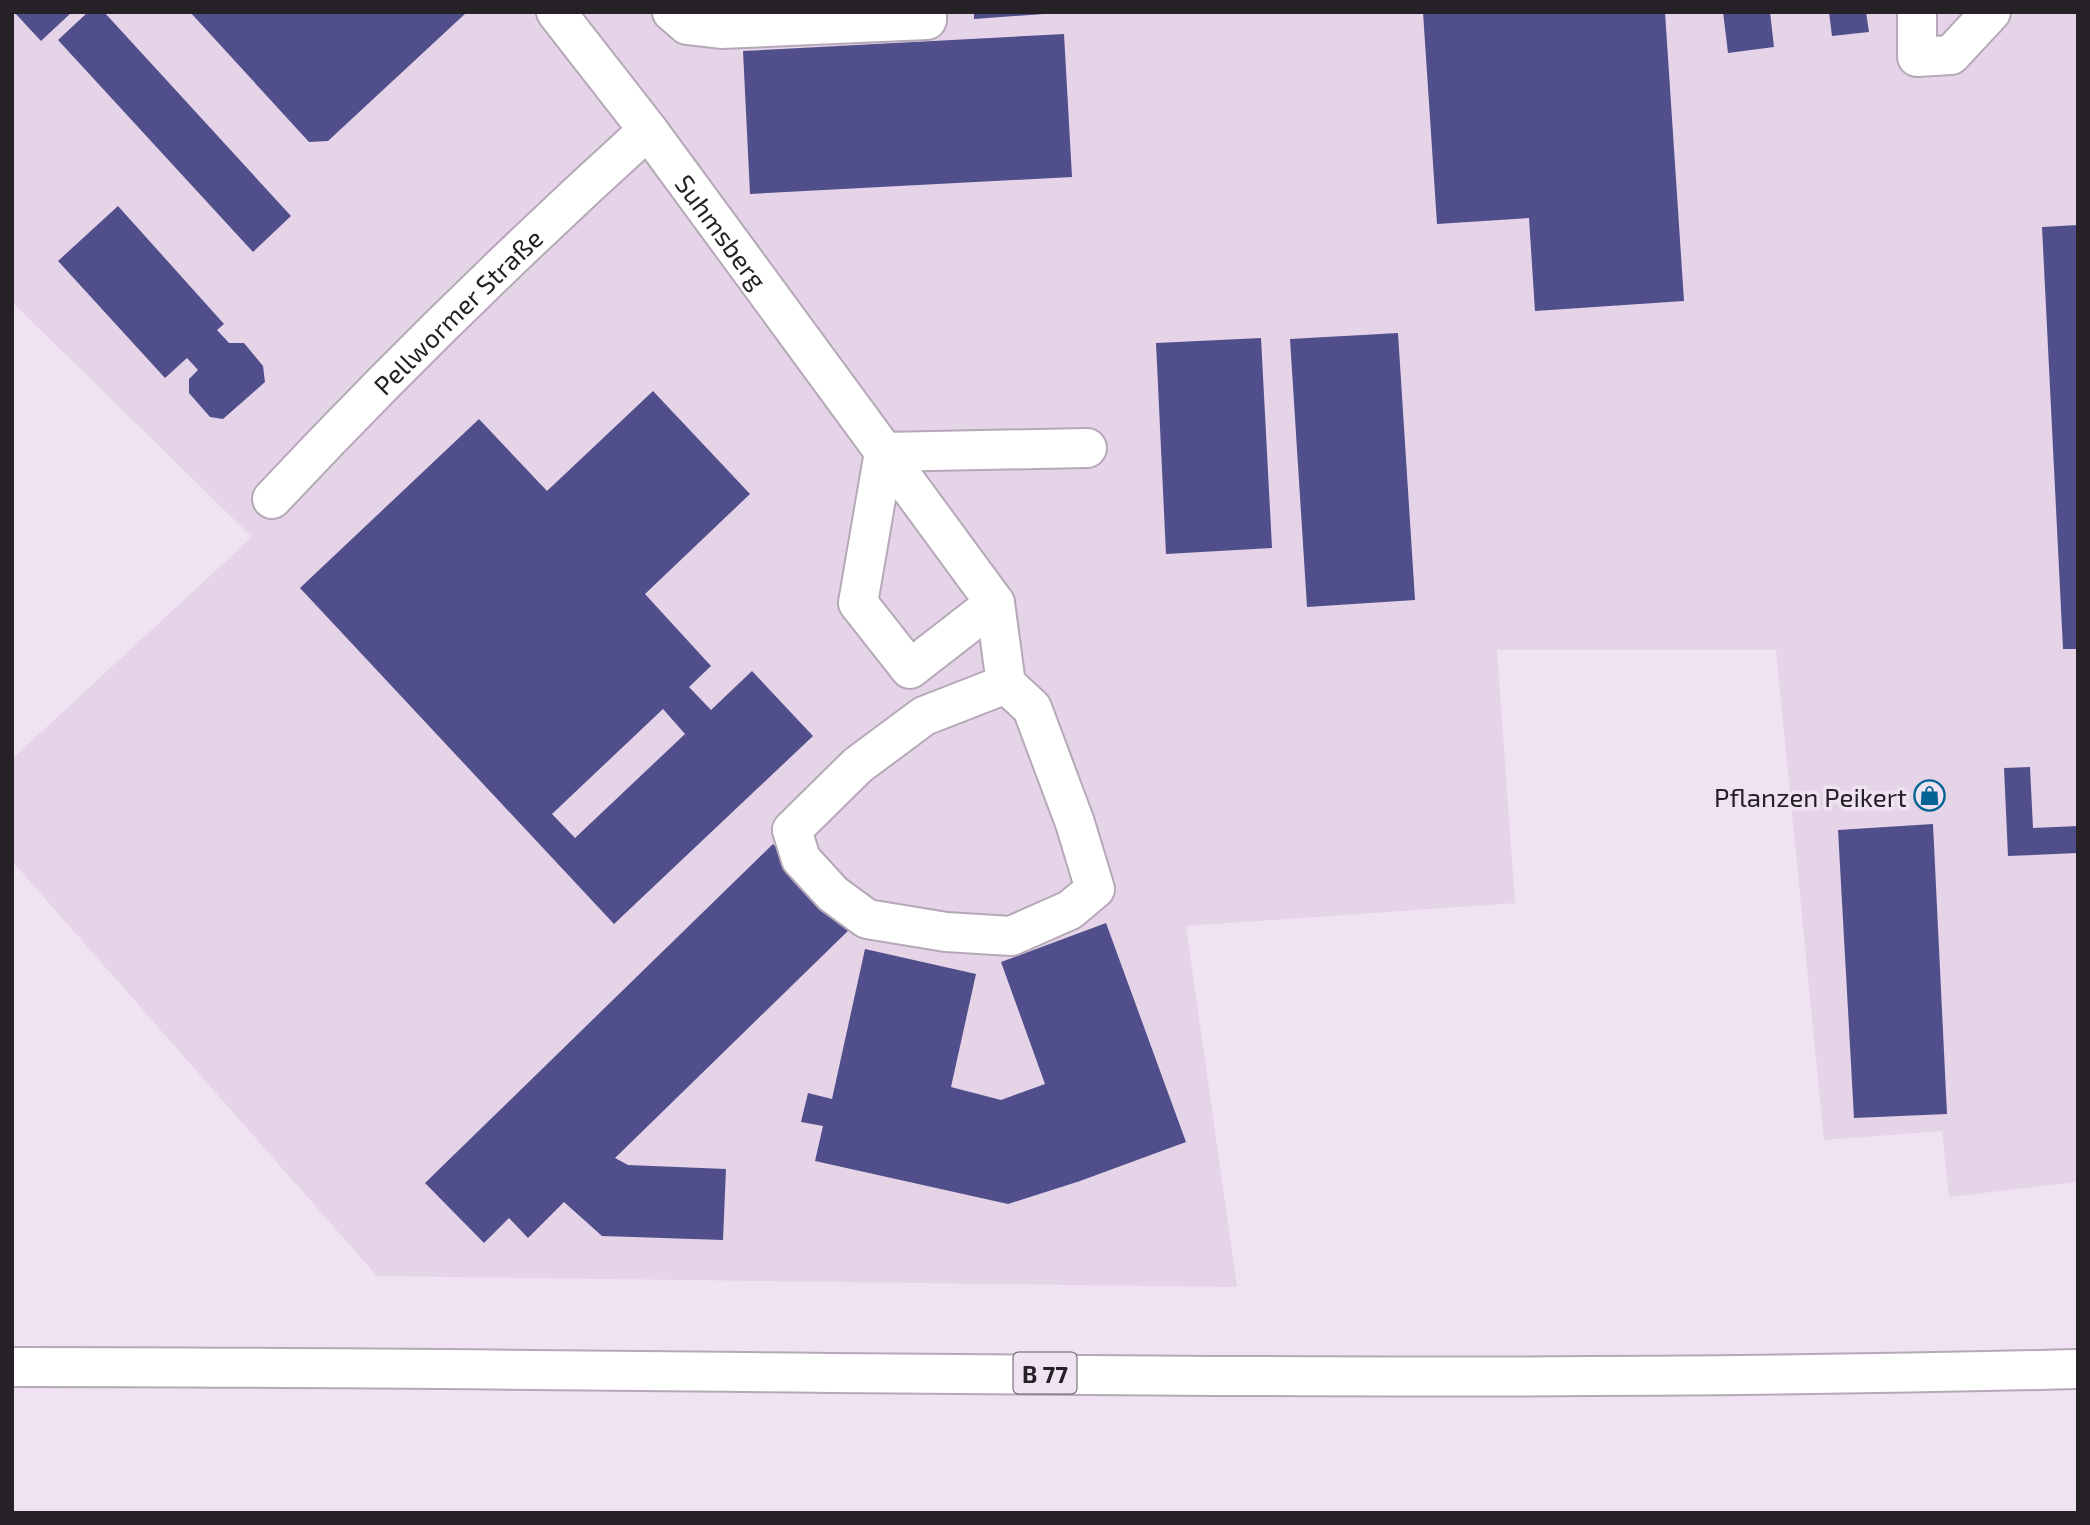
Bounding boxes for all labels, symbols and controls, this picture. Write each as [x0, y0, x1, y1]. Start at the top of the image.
street label: Suhmsberg [670, 168, 774, 294]
street label: Pellwormer Straße [366, 221, 548, 400]
shop icon: Pflanzen Peikert [1913, 779, 1947, 813]
place label: Pflanzen Peikert [1714, 781, 1907, 812]
road number: B 77 [1014, 1352, 1076, 1394]

